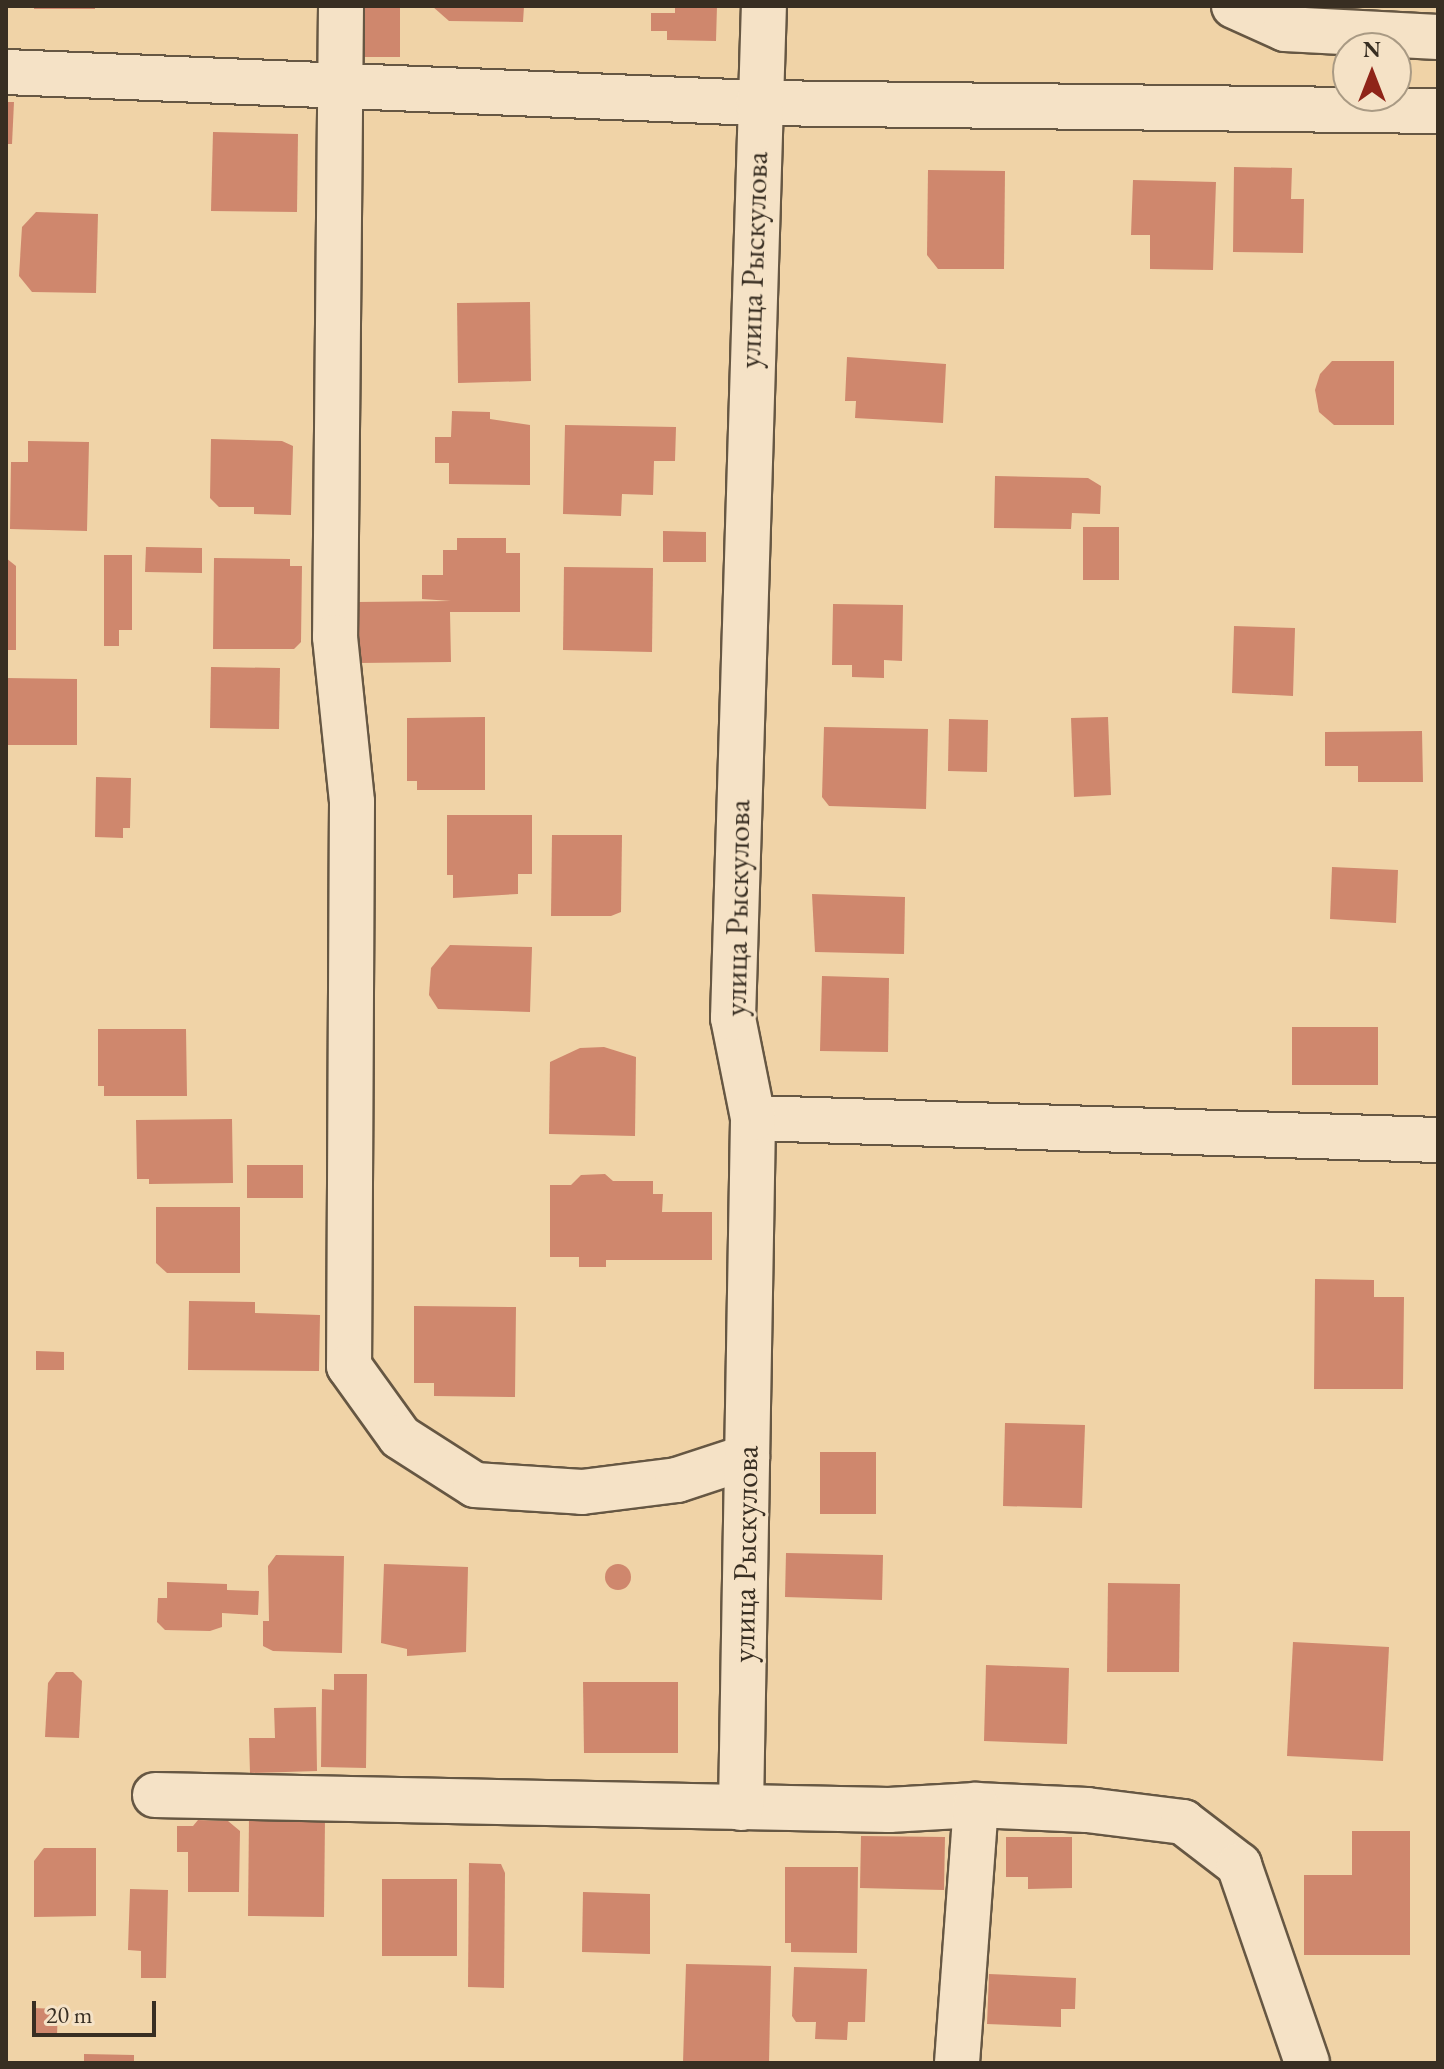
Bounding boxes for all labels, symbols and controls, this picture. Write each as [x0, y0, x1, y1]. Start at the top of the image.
north arrow [1332, 32, 1412, 112]
text: N [1363, 35, 1381, 64]
street label: улица Рыскулова [730, 151, 776, 369]
street label: улица Рыскулова [716, 799, 758, 1017]
street label: улица Рыскулова [724, 1445, 766, 1663]
scale bar [36, 1985, 160, 2035]
text: 20 m [46, 1999, 93, 2030]

